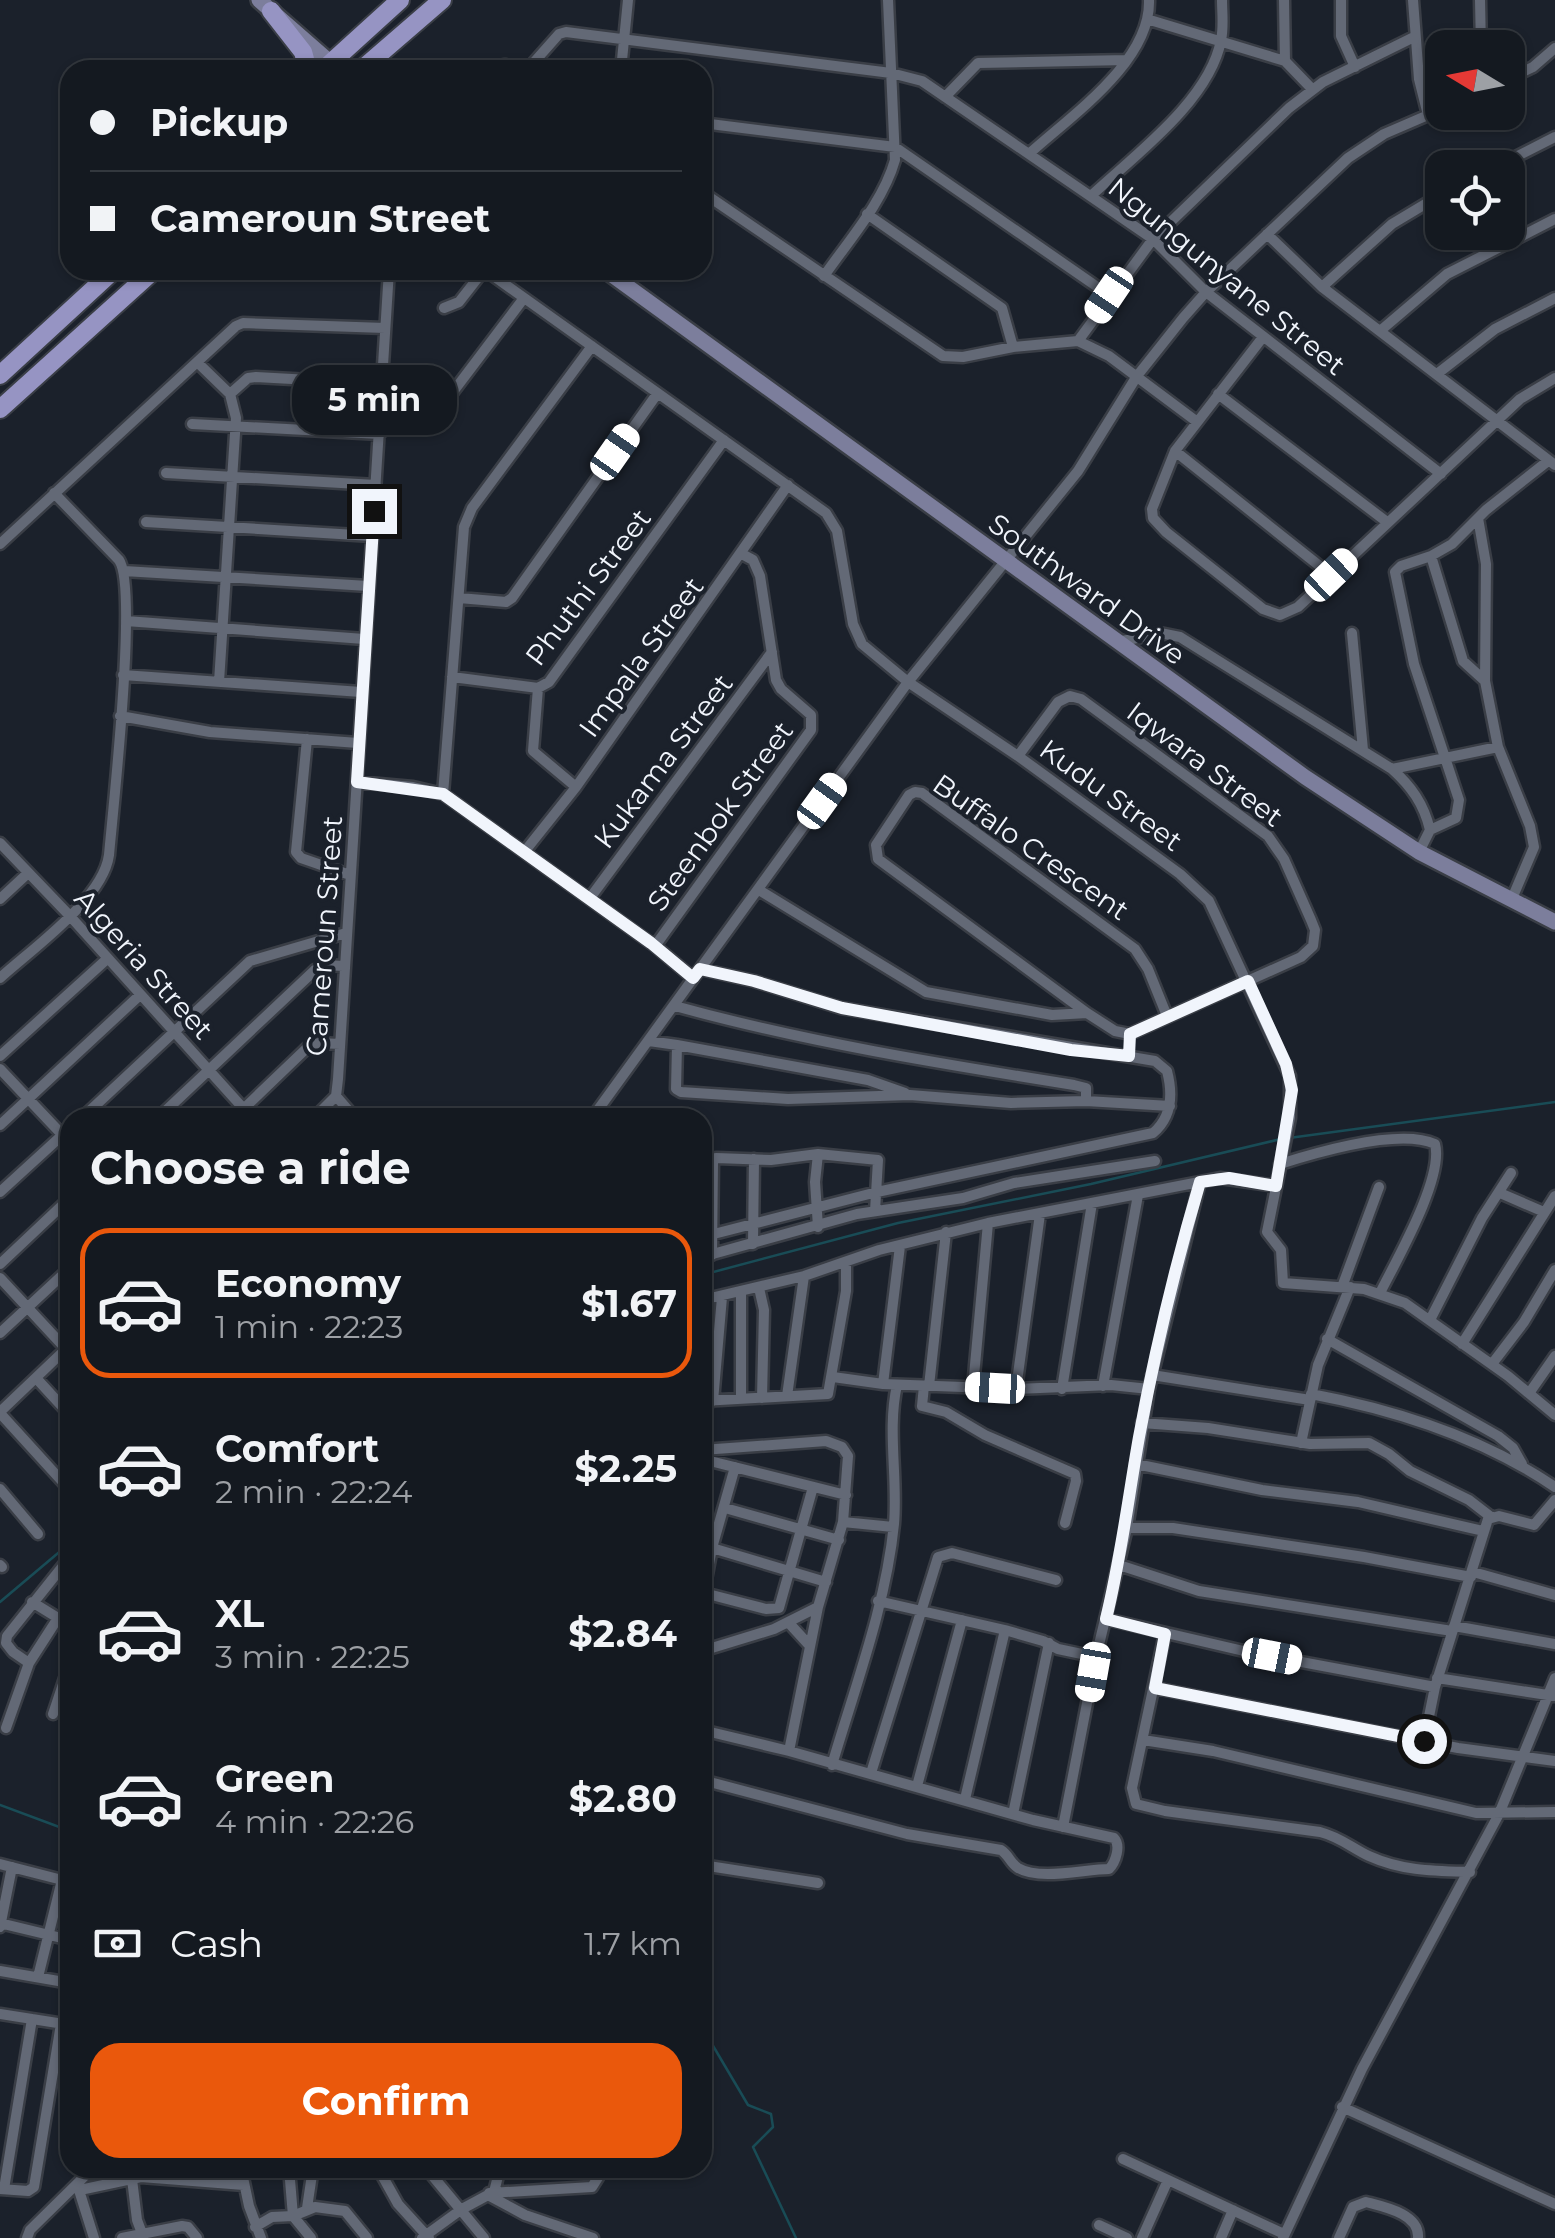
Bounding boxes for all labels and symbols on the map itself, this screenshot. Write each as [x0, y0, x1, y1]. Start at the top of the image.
north arrow [1425, 30, 1525, 130]
street label: Ngungunyane Street [1102, 170, 1352, 382]
car [1080, 262, 1138, 328]
callout: 5 min [292, 366, 456, 436]
car [586, 419, 644, 485]
route end [352, 489, 397, 534]
street label: Phuthi Street [518, 502, 658, 672]
street label: Southward Drive [982, 506, 1192, 672]
car [1299, 543, 1363, 607]
street label: Impala Street [572, 570, 710, 744]
street label: Kukama Street [586, 667, 740, 855]
street label: Iqwara Street [1120, 694, 1290, 834]
street label: Steenbok Street [640, 715, 800, 917]
street label: Kudu Street [1033, 732, 1189, 858]
street label: Buffalo Crescent [926, 767, 1136, 927]
car [792, 768, 852, 834]
street label: Cameroun Street [299, 815, 349, 1057]
street label: Algeria Street [68, 882, 220, 1046]
car [964, 1371, 1026, 1405]
car [1240, 1636, 1304, 1676]
car [1073, 1640, 1113, 1704]
route start [1402, 1719, 1447, 1764]

